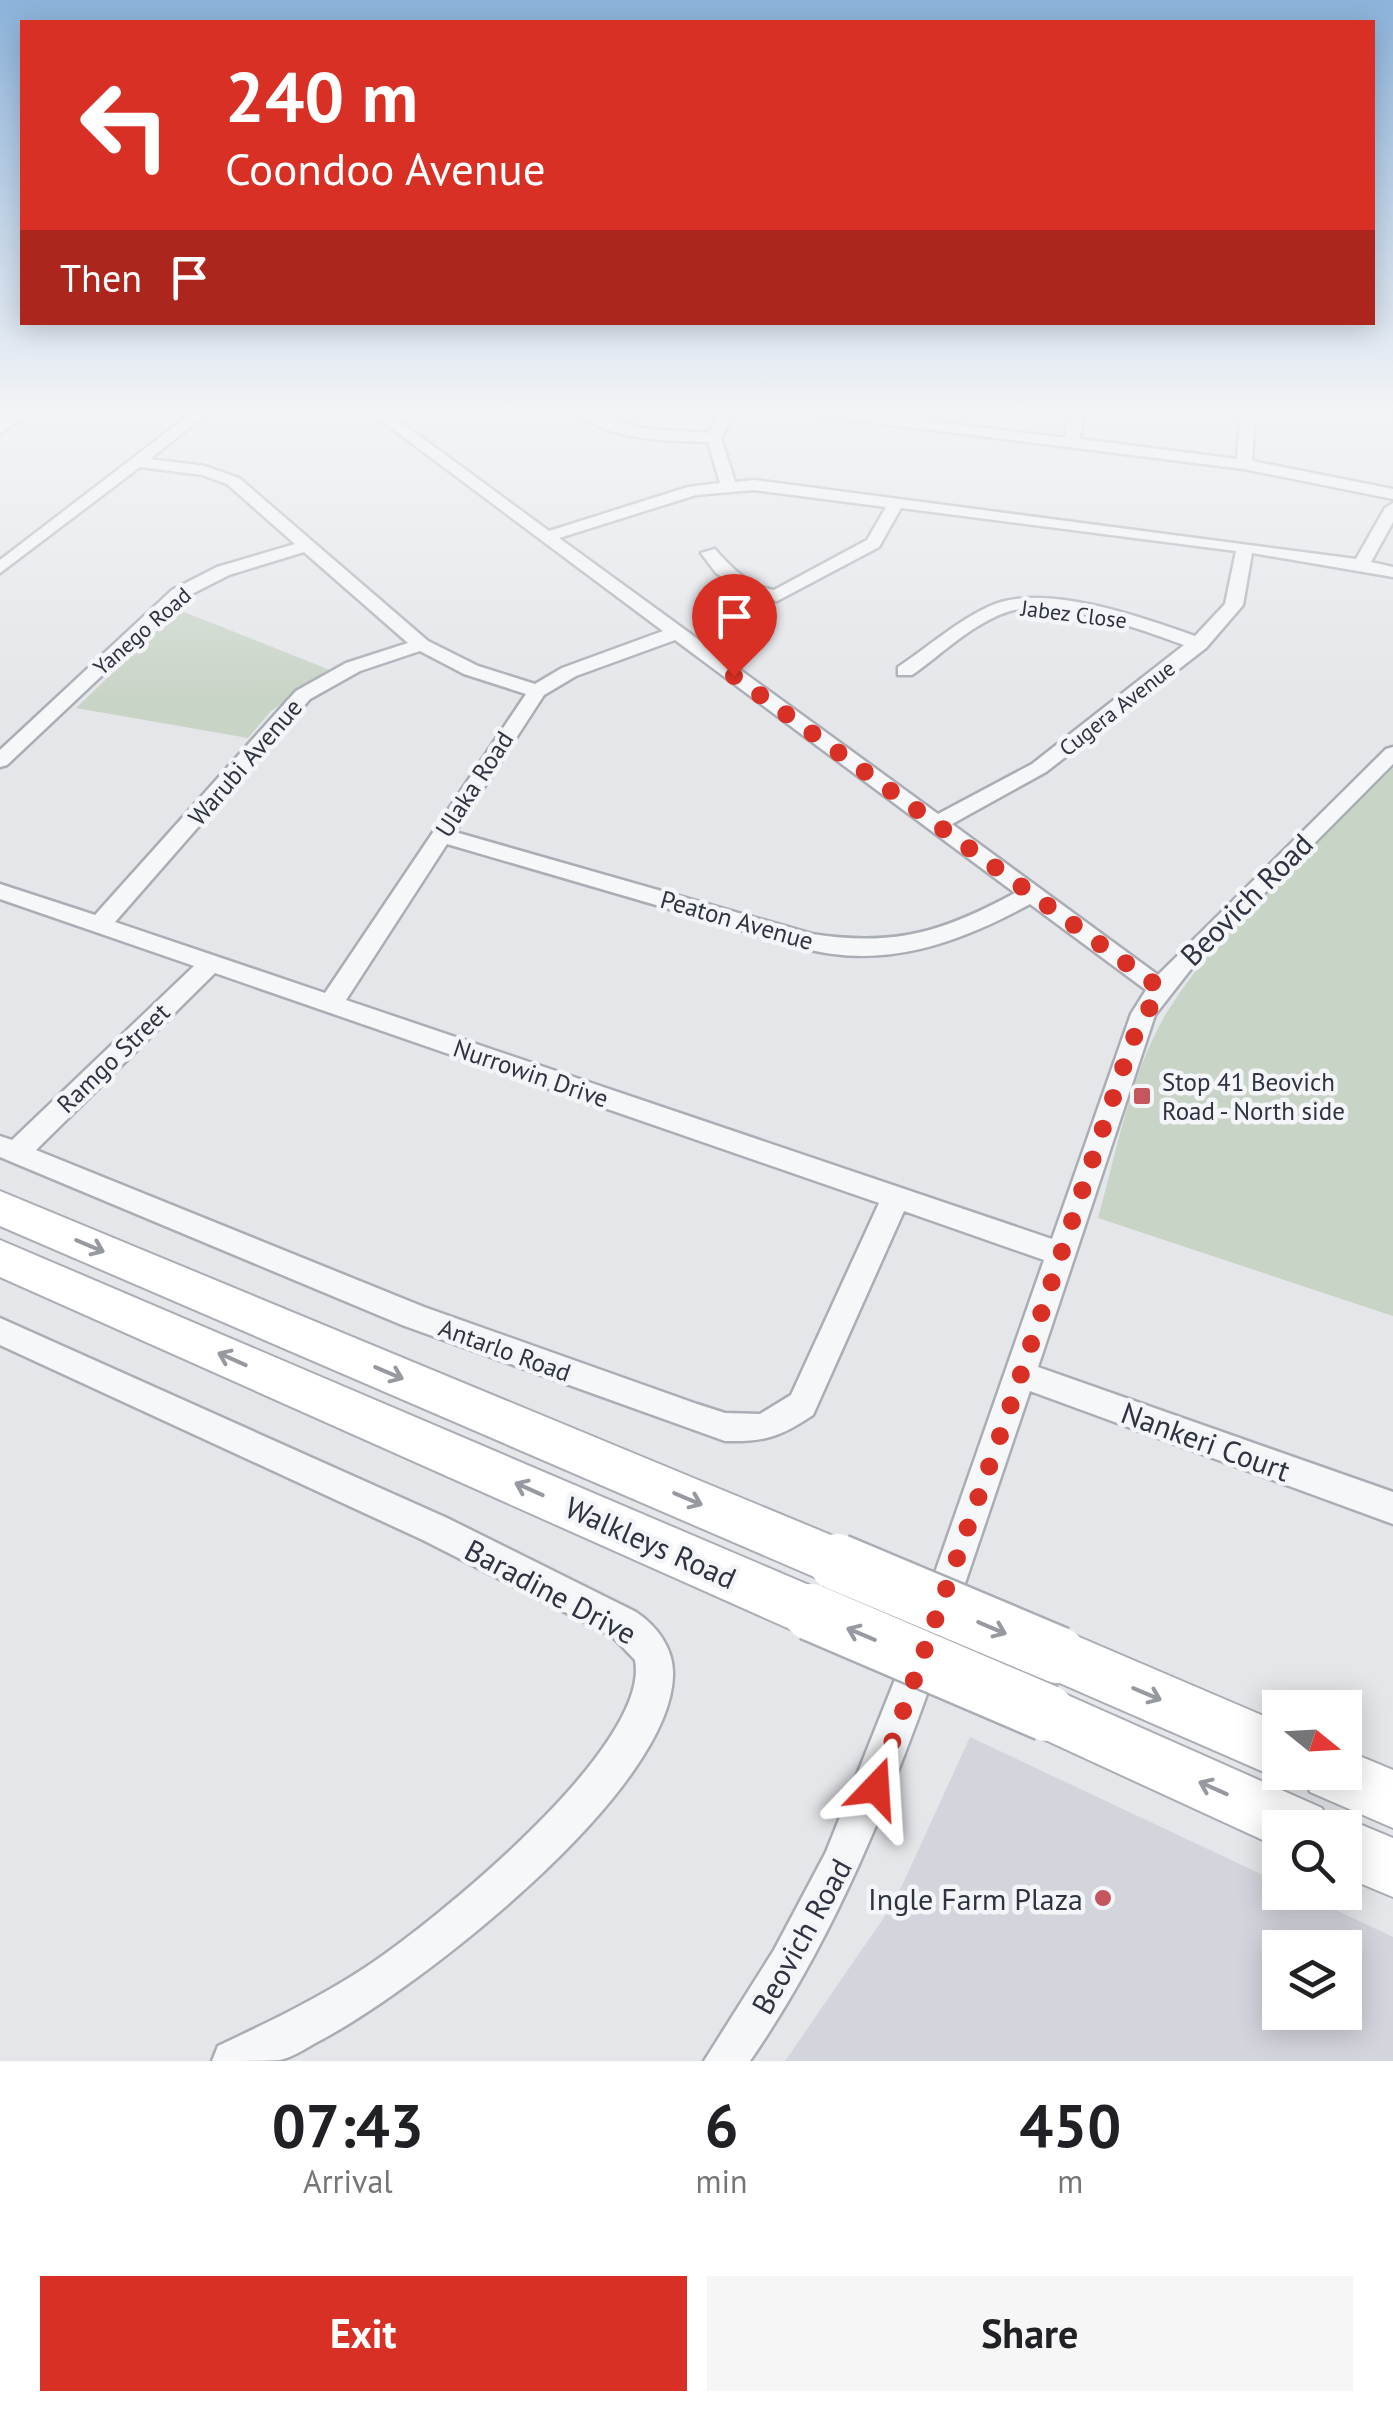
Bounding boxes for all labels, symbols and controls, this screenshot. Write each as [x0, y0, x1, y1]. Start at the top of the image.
text: 240 m [225, 51, 418, 141]
icon: left [60, 60, 190, 190]
text: Coondoo Avenue [225, 139, 546, 197]
icon: arrive [162, 250, 217, 305]
text: Then [60, 253, 142, 302]
pin [692, 574, 777, 677]
street label: Yanego Road [87, 581, 197, 681]
icon: arrive [707, 589, 762, 644]
street label: Jabez Close [1018, 593, 1129, 634]
street label: Cugera Avenue [1053, 654, 1181, 762]
street label: Warubi Avenue [181, 692, 309, 832]
street label: Ulaka Road [428, 725, 520, 843]
street label: Beovich Road [1171, 824, 1321, 974]
street label: Peaton Avenue [657, 883, 817, 957]
street label: Ramgo Street [50, 996, 177, 1120]
street label: Nurrowin Drive [449, 1032, 613, 1114]
place label: Stop 41 Beovich Road - North side [1162, 1066, 1345, 1127]
marker: Stop 41 Beovich Road - North side [1131, 1085, 1153, 1107]
one-way arrow [74, 1238, 105, 1256]
street label: Antarlo Road [435, 1311, 575, 1389]
one-way arrow [217, 1349, 248, 1367]
one-way arrow [373, 1365, 404, 1383]
street label: Nankeri Court [1116, 1392, 1296, 1490]
one-way arrow [514, 1479, 545, 1497]
street label: Walkleys Road [559, 1487, 743, 1597]
one-way arrow [672, 1492, 703, 1510]
street label: Baradine Drive [459, 1530, 643, 1652]
one-way arrow [976, 1620, 1007, 1638]
one-way arrow [846, 1624, 877, 1642]
one-way arrow [1131, 1686, 1162, 1704]
north arrow [1262, 1690, 1362, 1790]
map controls [1262, 1690, 1362, 2030]
position arrow [824, 1736, 928, 1840]
one-way arrow [1198, 1778, 1229, 1796]
button: search [1262, 1810, 1362, 1910]
street label: Beovich Road [742, 1851, 860, 2021]
place label: Ingle Farm Plaza [868, 1879, 1083, 1918]
marker: Ingle Farm Plaza [1092, 1887, 1114, 1909]
button: layers [1262, 1930, 1362, 2030]
text: 07:43 [272, 2086, 424, 2164]
text: 6 [705, 2086, 739, 2164]
text: 450 [1019, 2086, 1121, 2164]
text: Arrival [303, 2160, 393, 2202]
text: min [696, 2160, 748, 2202]
text: m [1057, 2160, 1083, 2202]
button: Exit [40, 2276, 687, 2391]
button: Share [707, 2276, 1353, 2391]

